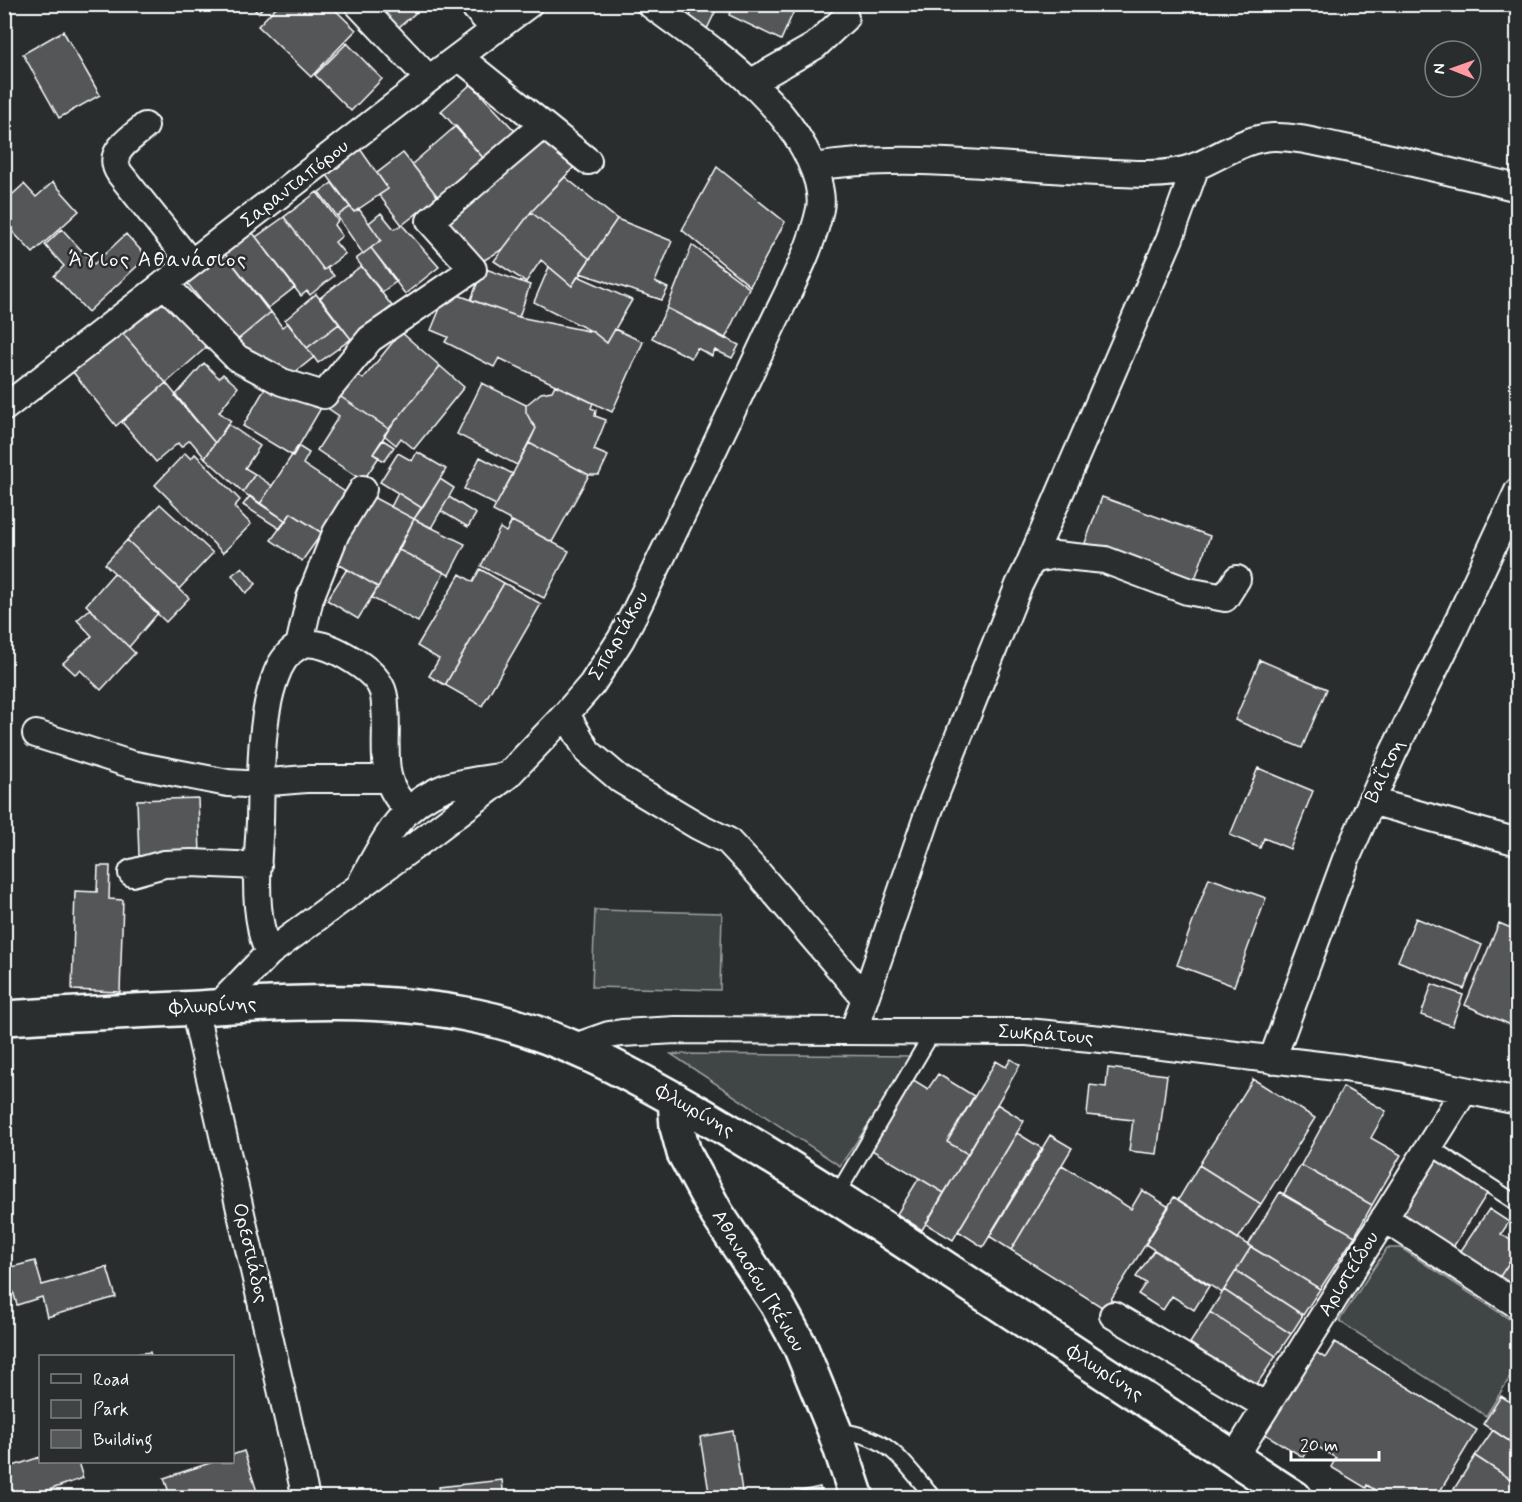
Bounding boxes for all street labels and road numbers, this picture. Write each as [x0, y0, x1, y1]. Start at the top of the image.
street label: Σαρανταπόρου [235, 133, 355, 235]
street label: Σπαρτάκου [583, 586, 655, 686]
street label: Βαΐτση [1359, 735, 1411, 807]
street label: Φλωρίνης [168, 990, 257, 1022]
street label: Σωκράτους [997, 1018, 1095, 1052]
street label: Φλωρίνης [650, 1077, 740, 1145]
street label: Ορεστιάδος [225, 1200, 275, 1306]
street label: Αθανασίου Γκένιου [705, 1205, 811, 1357]
street label: Αριστείδου [1312, 1226, 1386, 1322]
street label: Φλωρίνης [1060, 1337, 1149, 1408]

